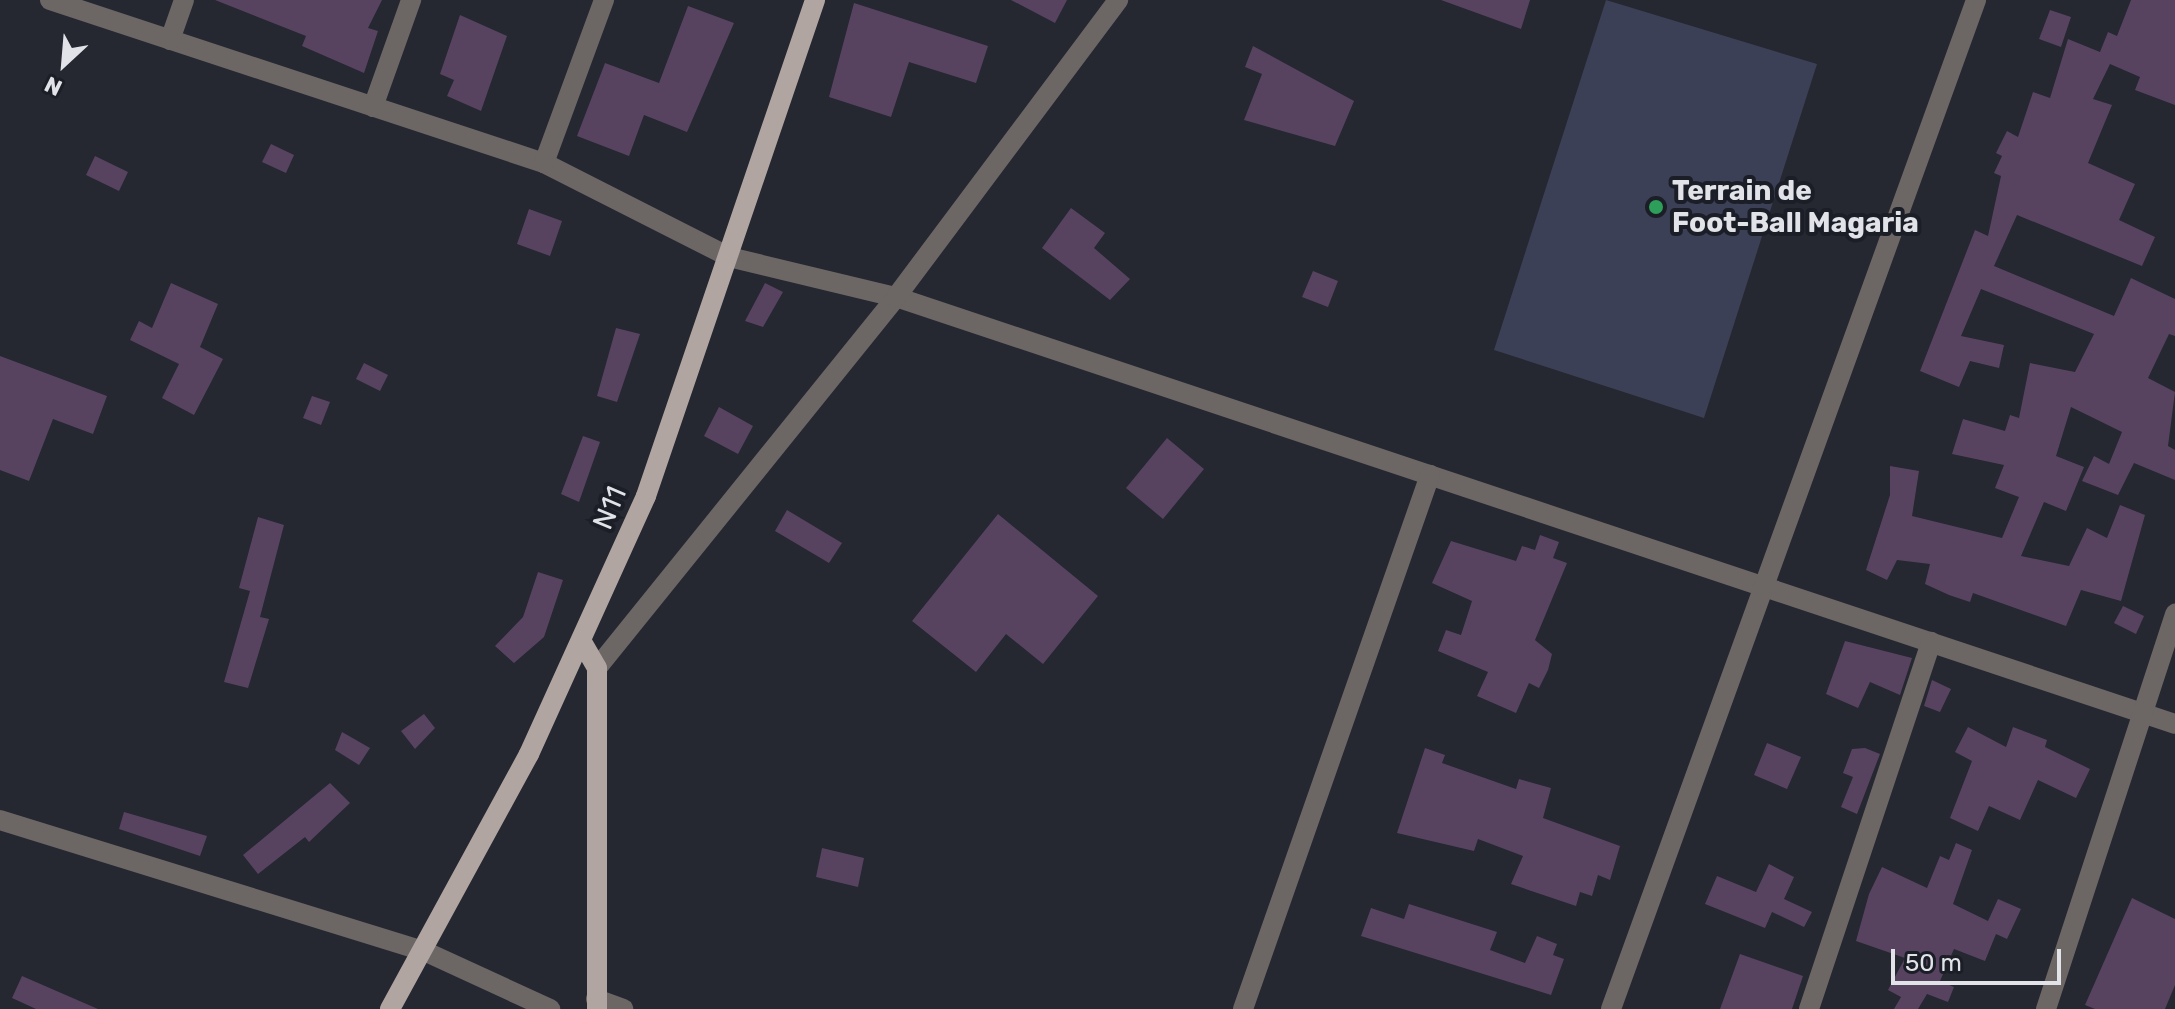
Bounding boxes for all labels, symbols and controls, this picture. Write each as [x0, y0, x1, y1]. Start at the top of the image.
north arrow [24, 24, 104, 104]
text: N [40, 70, 66, 102]
place label: Terrain de Foot-Ball Magaria [1672, 174, 1919, 240]
marker: Terrain de Foot-Ball Magaria [1647, 198, 1665, 216]
street label: N11 [586, 481, 634, 535]
scale bar [1895, 933, 2065, 983]
text: 50 m [1905, 949, 1962, 977]

